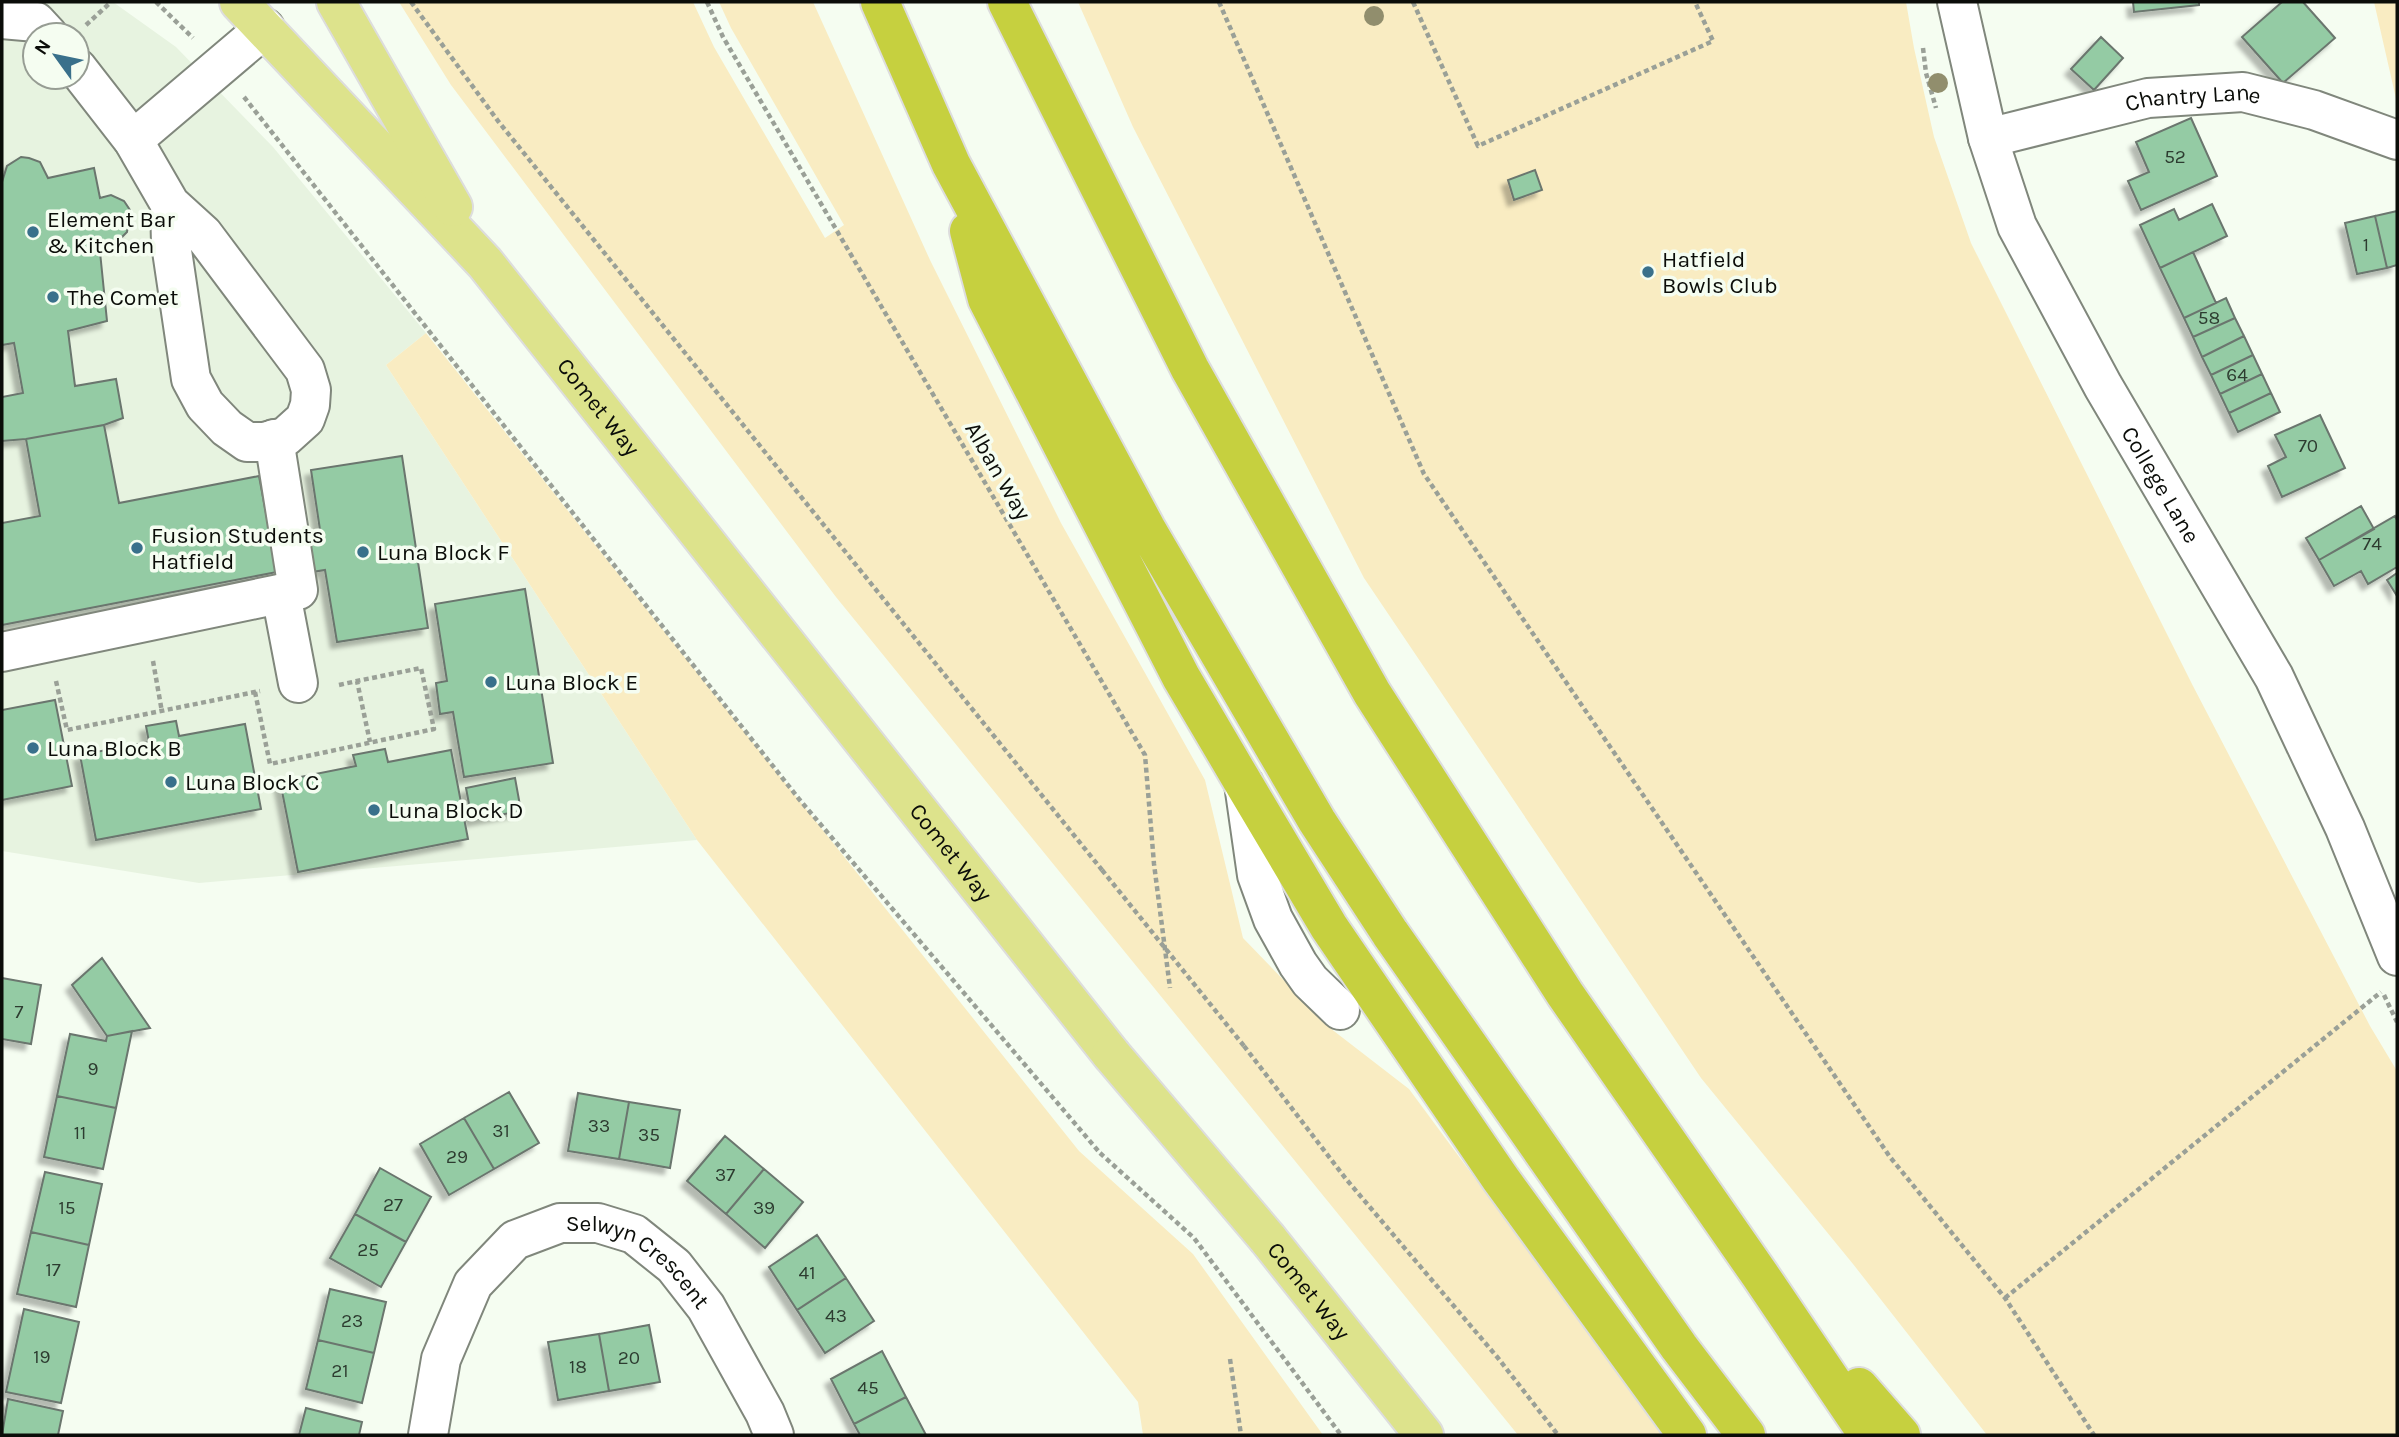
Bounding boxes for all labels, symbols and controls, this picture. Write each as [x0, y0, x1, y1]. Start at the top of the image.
north arrow [21, 21, 91, 91]
text: N [30, 36, 56, 59]
street label: Chantry Lane [2122, 78, 2264, 117]
house number: 52 [2164, 146, 2186, 168]
place label: Element Bar & Kitchen [47, 206, 175, 259]
marker: Element Bar & Kitchen [25, 224, 41, 240]
house number: 1 [2363, 234, 2369, 256]
place label: Hatfield Bowls Club [1662, 246, 1778, 299]
marker: Hatfield Bowls Club [1640, 264, 1656, 280]
place label: The Comet [67, 284, 179, 311]
marker: The Comet [45, 289, 61, 305]
house number: 58 [2198, 307, 2220, 329]
street label: Comet Way [552, 352, 646, 461]
house number: 64 [2226, 364, 2248, 386]
street label: Alban Way [959, 417, 1037, 525]
street label: College Lane [2116, 421, 2206, 548]
house number: 70 [2298, 435, 2318, 457]
place label: Fusion Students Hatfield [151, 522, 324, 575]
house number: 74 [2362, 533, 2382, 555]
place label: Luna Block F [377, 539, 509, 566]
marker: Fusion Students Hatfield [129, 540, 145, 556]
marker: Luna Block F [355, 544, 371, 560]
place label: Luna Block E [505, 669, 638, 696]
marker: Luna Block E [483, 674, 499, 690]
place label: Luna Block B [47, 735, 182, 762]
marker: Luna Block B [25, 740, 41, 756]
place label: Luna Block C [185, 769, 319, 796]
marker: Luna Block C [163, 774, 179, 790]
place label: Luna Block D [388, 797, 523, 824]
street label: Comet Way [904, 798, 998, 907]
marker: Luna Block D [366, 802, 382, 818]
house number: 7 [15, 1001, 24, 1023]
house number: 9 [87, 1058, 99, 1080]
house number: 33 [588, 1115, 610, 1137]
house number: 31 [492, 1120, 510, 1142]
house number: 11 [74, 1122, 86, 1144]
house number: 35 [638, 1124, 660, 1146]
house number: 29 [446, 1146, 468, 1168]
house number: 37 [715, 1164, 735, 1186]
house number: 27 [383, 1194, 403, 1216]
house number: 15 [58, 1197, 76, 1219]
house number: 39 [753, 1197, 775, 1219]
street label: Selwyn Crescent [566, 1210, 716, 1314]
street label: Comet Way [1262, 1236, 1356, 1345]
house number: 25 [357, 1239, 379, 1261]
house number: 17 [45, 1259, 61, 1281]
house number: 41 [799, 1262, 815, 1284]
house number: 43 [825, 1305, 847, 1327]
house number: 23 [341, 1310, 363, 1332]
house number: 19 [33, 1346, 51, 1368]
house number: 20 [618, 1347, 640, 1369]
house number: 18 [569, 1356, 587, 1378]
house number: 21 [331, 1360, 349, 1382]
house number: 45 [857, 1377, 879, 1399]

